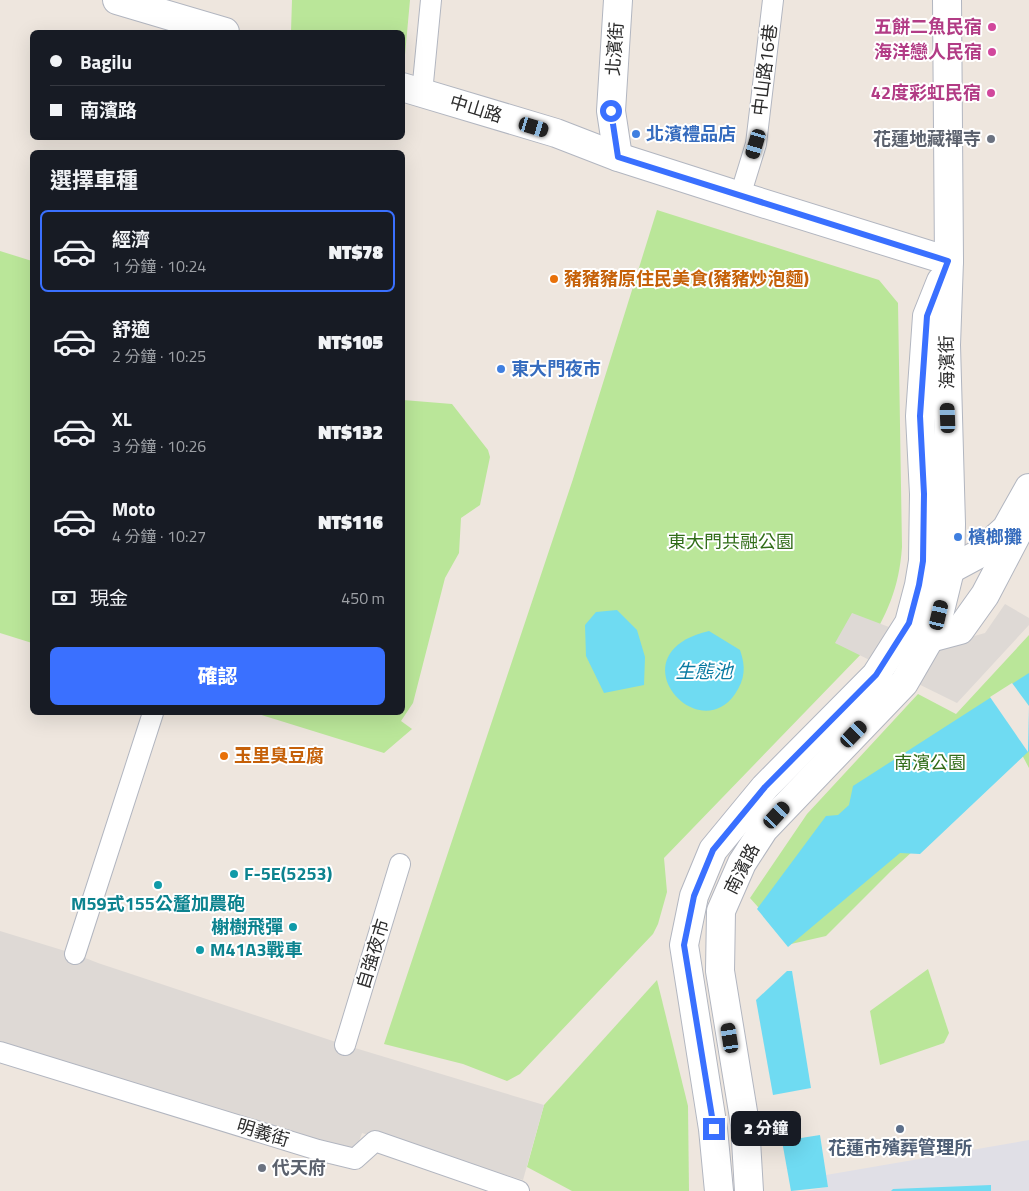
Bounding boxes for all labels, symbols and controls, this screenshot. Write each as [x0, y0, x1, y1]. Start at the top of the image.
place label: 五餅二魚民宿 [874, 13, 982, 40]
street label: 北濱街 [599, 21, 630, 77]
marker: 五餅二魚民宿 [986, 21, 998, 33]
street label: 中山路16巷 [745, 23, 784, 117]
place label: 海洋戀人民宿 [874, 38, 982, 65]
marker: 海洋戀人民宿 [986, 46, 998, 58]
text: Bagilu [80, 47, 132, 76]
place label: 42度彩虹民宿 [871, 79, 981, 106]
marker: 42度彩虹民宿 [985, 87, 997, 99]
street label: 中山路 [446, 88, 506, 129]
text: 南濱路 [80, 95, 137, 124]
route start [600, 100, 622, 122]
car [517, 115, 550, 139]
place label: 北濱禮品店 [646, 120, 736, 147]
place label: 花蓮地藏禪寺 [873, 125, 981, 152]
car [744, 127, 767, 161]
marker: 北濱禮品店 [630, 128, 642, 140]
marker: 花蓮地藏禪寺 [985, 133, 997, 145]
text: 選擇車種 [50, 163, 138, 197]
text: 經濟 [112, 224, 150, 253]
icon: car [52, 229, 97, 274]
text: NT$78 [329, 237, 383, 266]
text: 1 分鐘 · 10:24 [112, 254, 206, 278]
place label: 豬豬豬原住民美食(豬豬炒泡麵) [564, 265, 809, 292]
marker: 豬豬豬原住民美食(豬豬炒泡麵) [548, 273, 560, 285]
text: 舒適 [112, 314, 150, 343]
icon: car [52, 319, 97, 364]
text: NT$105 [318, 327, 383, 356]
street label: 海濱街 [933, 335, 960, 389]
text: 2 分鐘 · 10:25 [112, 344, 206, 368]
place label: 東大門夜市 [511, 355, 601, 382]
marker: 東大門夜市 [495, 363, 507, 375]
car [939, 403, 956, 433]
text: XL [112, 404, 132, 433]
icon: car [52, 409, 97, 454]
text: NT$132 [318, 417, 383, 446]
text: 3 分鐘 · 10:26 [112, 434, 206, 458]
text: Moto [112, 494, 155, 523]
icon: car [52, 499, 97, 544]
text: NT$116 [318, 507, 383, 536]
place label: 檳榔攤 [968, 523, 1022, 550]
text: 4 分鐘 · 10:27 [112, 524, 206, 548]
park label: 東大門共融公園 [668, 528, 794, 555]
marker: 檳榔攤 [952, 531, 964, 543]
text: 現金 [90, 583, 128, 612]
icon: cash [50, 584, 78, 612]
text: 450 m [341, 586, 385, 610]
car [928, 599, 949, 631]
button: 確認 [50, 647, 385, 705]
water label: 生態池 [675, 656, 734, 685]
car [838, 718, 869, 750]
place label: 玉里臭豆腐 [234, 742, 324, 769]
park label: 南濱公園 [894, 749, 966, 776]
marker: 玉里臭豆腐 [218, 750, 230, 762]
car [761, 799, 792, 831]
street label: 南濱路 [717, 839, 766, 899]
place label: F-5E(5253) [244, 860, 332, 887]
marker: F-5E(5253) [228, 868, 240, 880]
marker: M59式155公釐加農砲 [152, 879, 164, 891]
place label: M59式155公釐加農砲 [71, 890, 245, 917]
place label: 榭樹飛彈 [211, 913, 283, 940]
street label: 自強夜市 [349, 915, 396, 992]
marker: 榭樹飛彈 [287, 921, 299, 933]
place label: M41A3戰車 [210, 936, 303, 963]
marker: M41A3戰車 [194, 944, 206, 956]
car [720, 1022, 739, 1054]
street label: 明義街 [233, 1112, 293, 1153]
callout: 2 分鐘 [732, 1112, 802, 1146]
text: 2 分鐘 [744, 1116, 788, 1140]
route end [703, 1118, 725, 1140]
marker: 花蓮市殯葬管理所 [894, 1123, 906, 1135]
place label: 花蓮市殯葬管理所 [828, 1134, 972, 1161]
place label: 代天府 [271, 1154, 326, 1181]
marker: 代天府 [256, 1162, 268, 1174]

